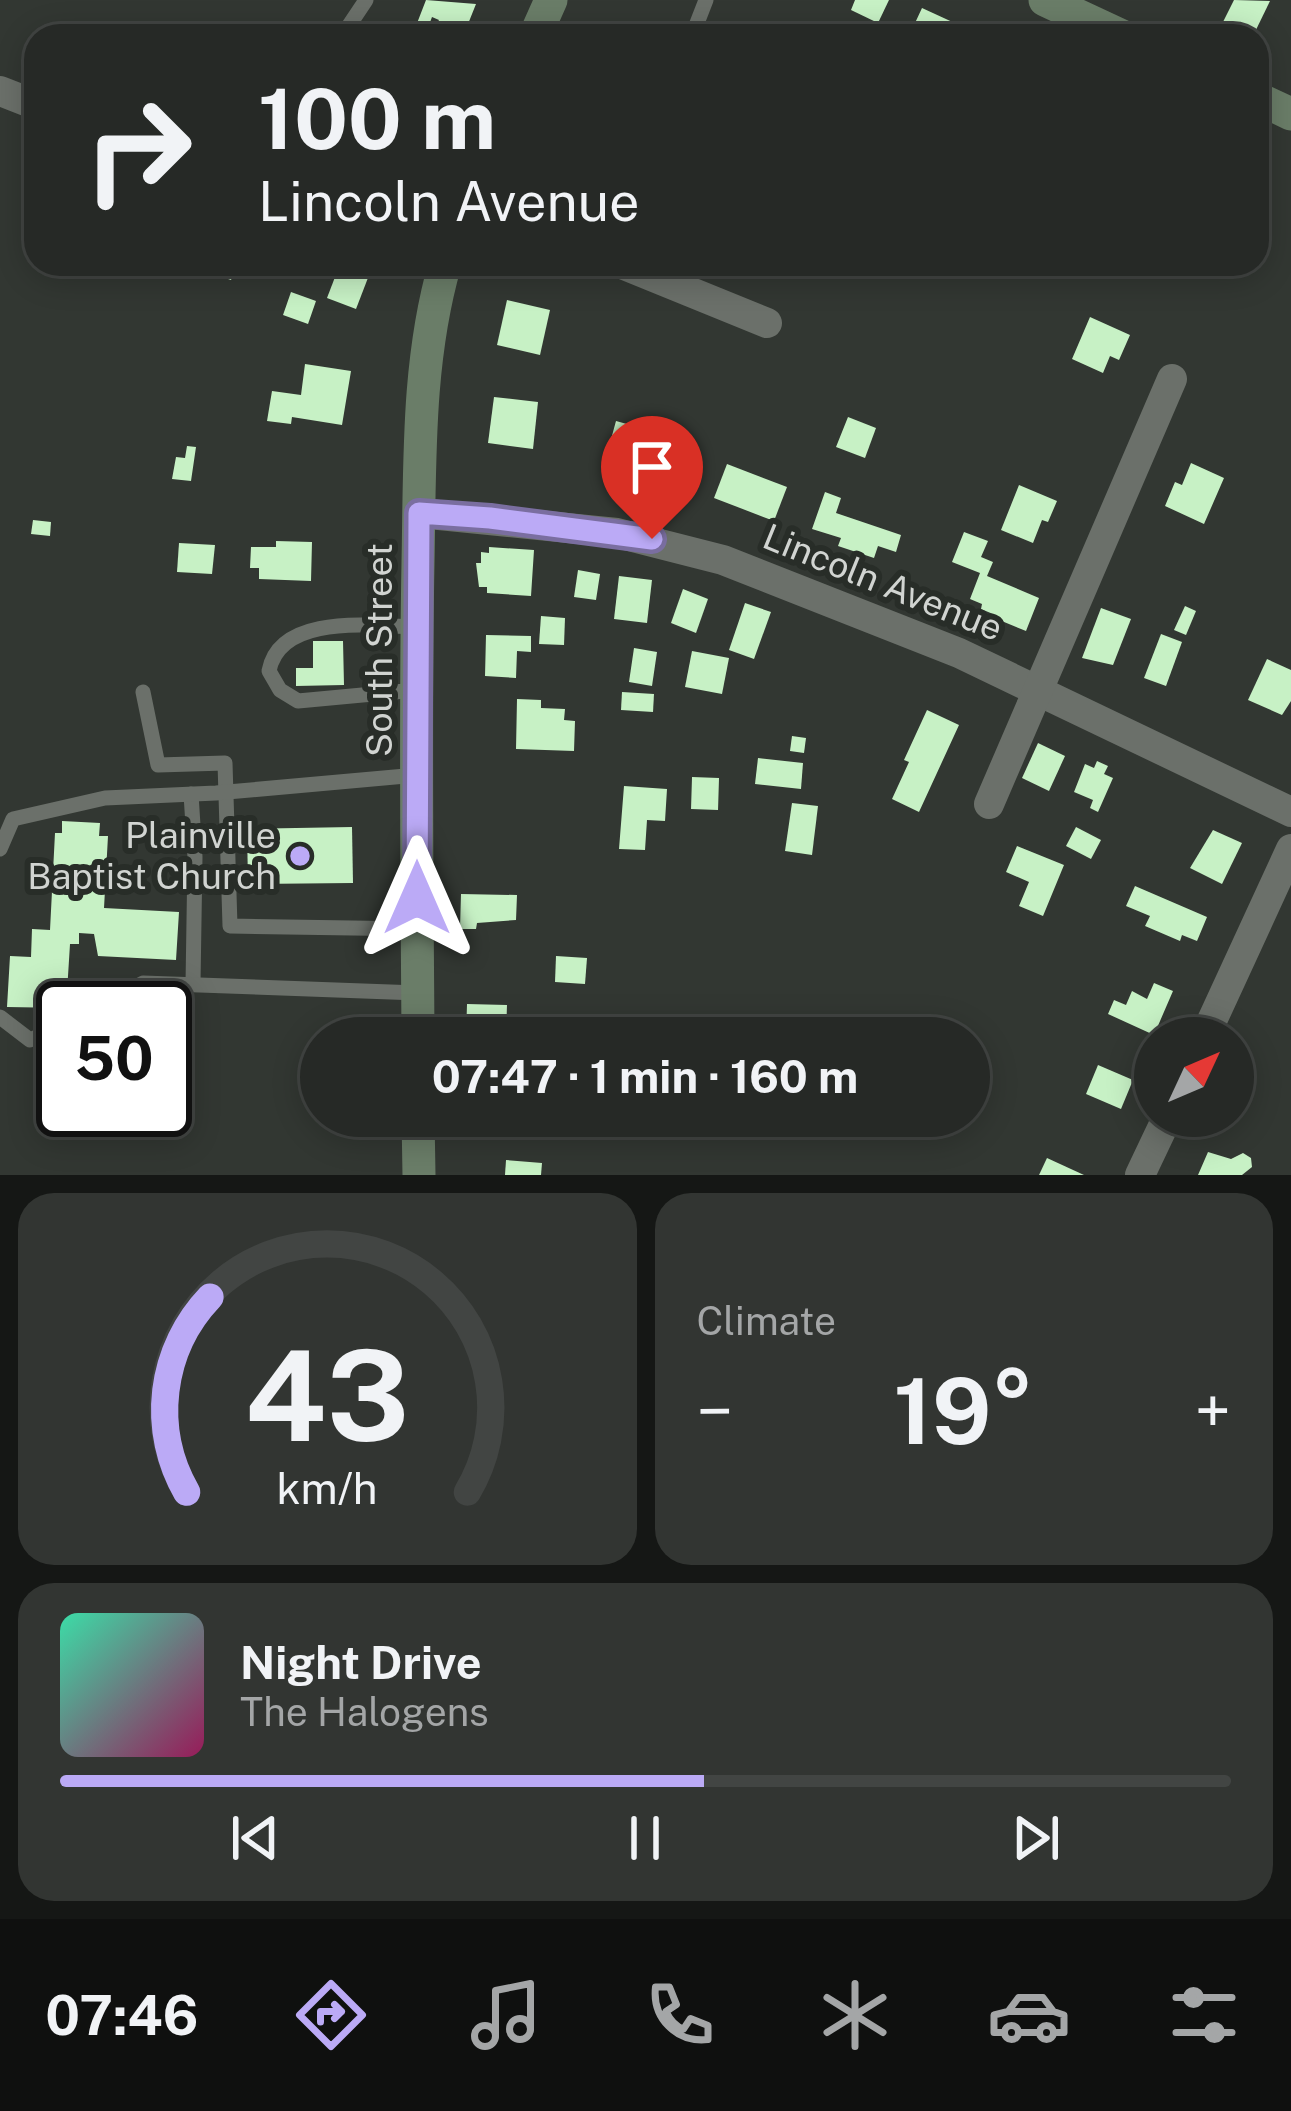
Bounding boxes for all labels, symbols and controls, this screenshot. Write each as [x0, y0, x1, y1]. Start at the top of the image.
text: 100 m [258, 69, 496, 168]
icon: right [60, 72, 216, 228]
text: Lincoln Avenue [258, 170, 640, 233]
pin [601, 416, 703, 539]
icon: arrive [619, 434, 685, 500]
street label: Lincoln Avenue [757, 515, 1009, 649]
street label: South Street [358, 543, 400, 757]
place label: Plainville Baptist Church [27, 814, 276, 897]
position arrow [354, 835, 480, 961]
marker: Plainville Baptist Church [287, 843, 313, 869]
speed limit sign: 50 [36, 981, 192, 1137]
north arrow [1134, 1017, 1254, 1137]
map controls [1134, 1017, 1254, 1137]
text: 07:47 · 1 min · 160 m [432, 1050, 858, 1103]
text: Climate [697, 1298, 836, 1344]
text: 43 [245, 1322, 410, 1469]
text: 19° [894, 1358, 1034, 1464]
text: − [697, 1372, 733, 1450]
text: + [1194, 1372, 1231, 1450]
text: km/h [277, 1463, 378, 1514]
text: Night Drive [240, 1636, 482, 1689]
text: The Halogens [240, 1689, 489, 1735]
icon: previous [222, 1805, 288, 1871]
icon: pause [612, 1805, 678, 1871]
icon: next [1003, 1805, 1069, 1871]
icon: directions [289, 1973, 373, 2057]
icon: music [464, 1973, 548, 2057]
icon: phone [638, 1973, 722, 2057]
icon: climate [813, 1973, 897, 2057]
icon: car [987, 1973, 1071, 2057]
icon: filters [1162, 1973, 1246, 2057]
text: 07:46 [45, 1984, 198, 2047]

